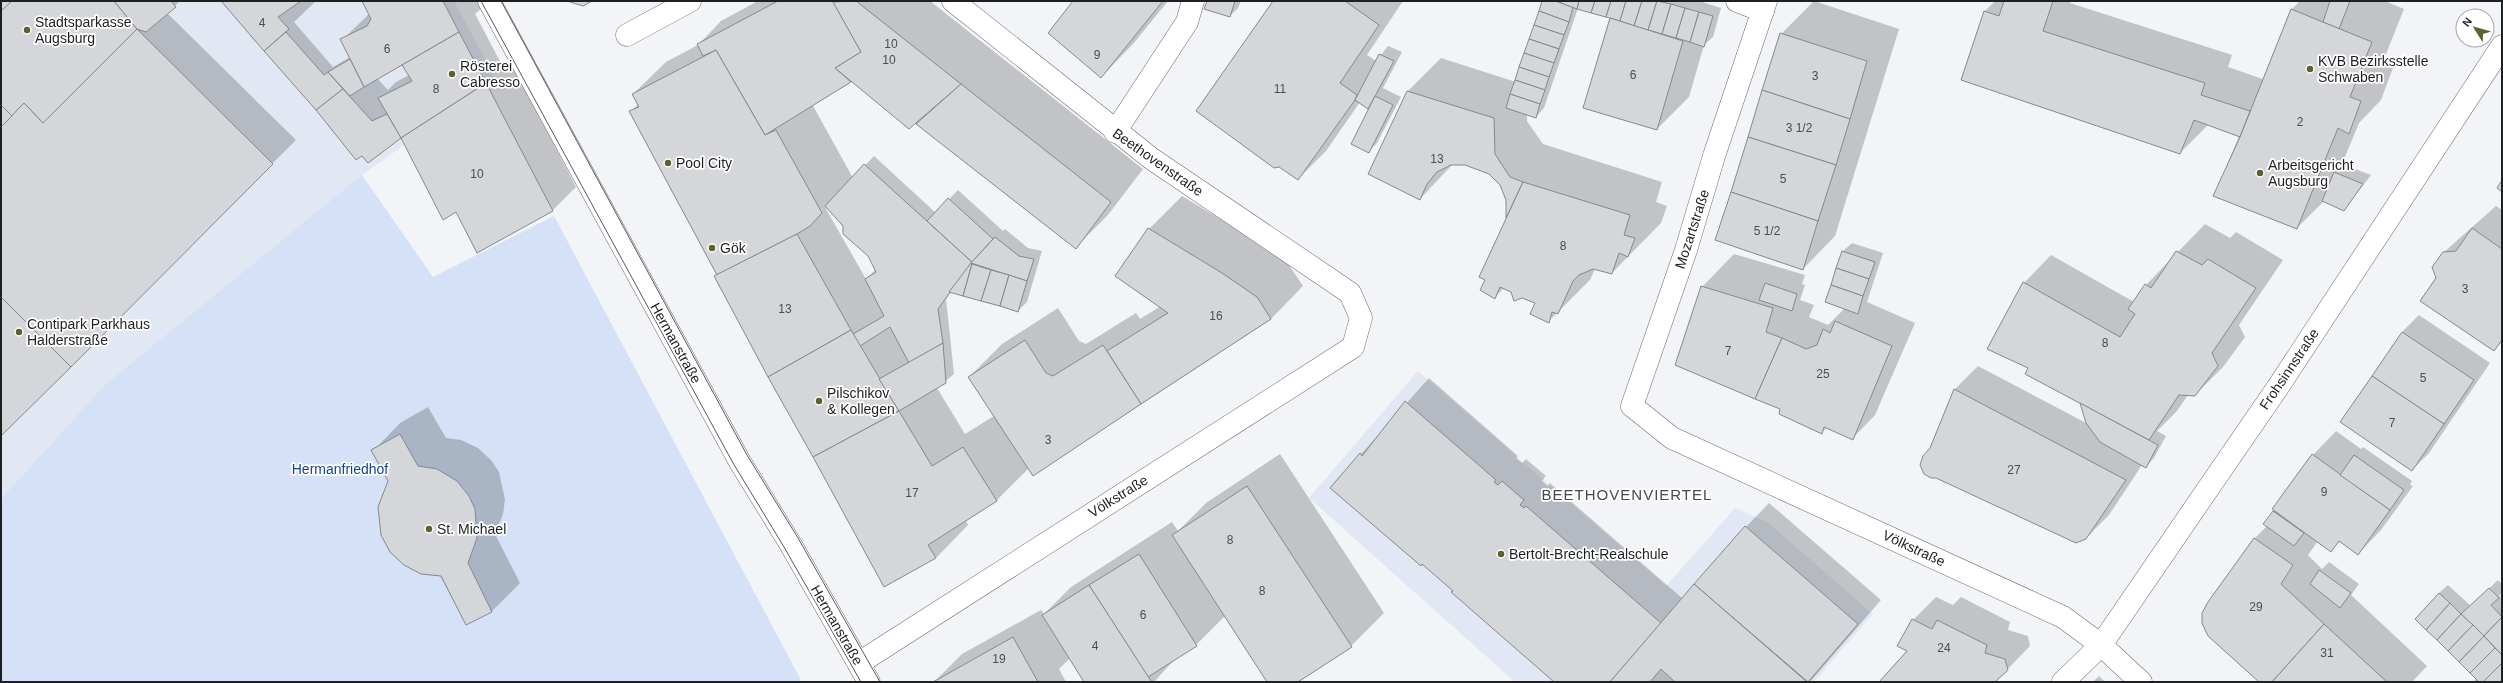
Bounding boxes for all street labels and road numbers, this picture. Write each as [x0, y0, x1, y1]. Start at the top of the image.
street label: Beethovenstraße [1110, 125, 1206, 199]
street label: Mozartstraße [1672, 187, 1712, 271]
street label: Hermanstraße [647, 300, 705, 386]
street label: Frohsinnstraße [2256, 325, 2322, 413]
street label: Völkstraße [1085, 471, 1151, 521]
street label: Völkstraße [1880, 527, 1948, 569]
street label: Hermanstraße [808, 582, 866, 668]

